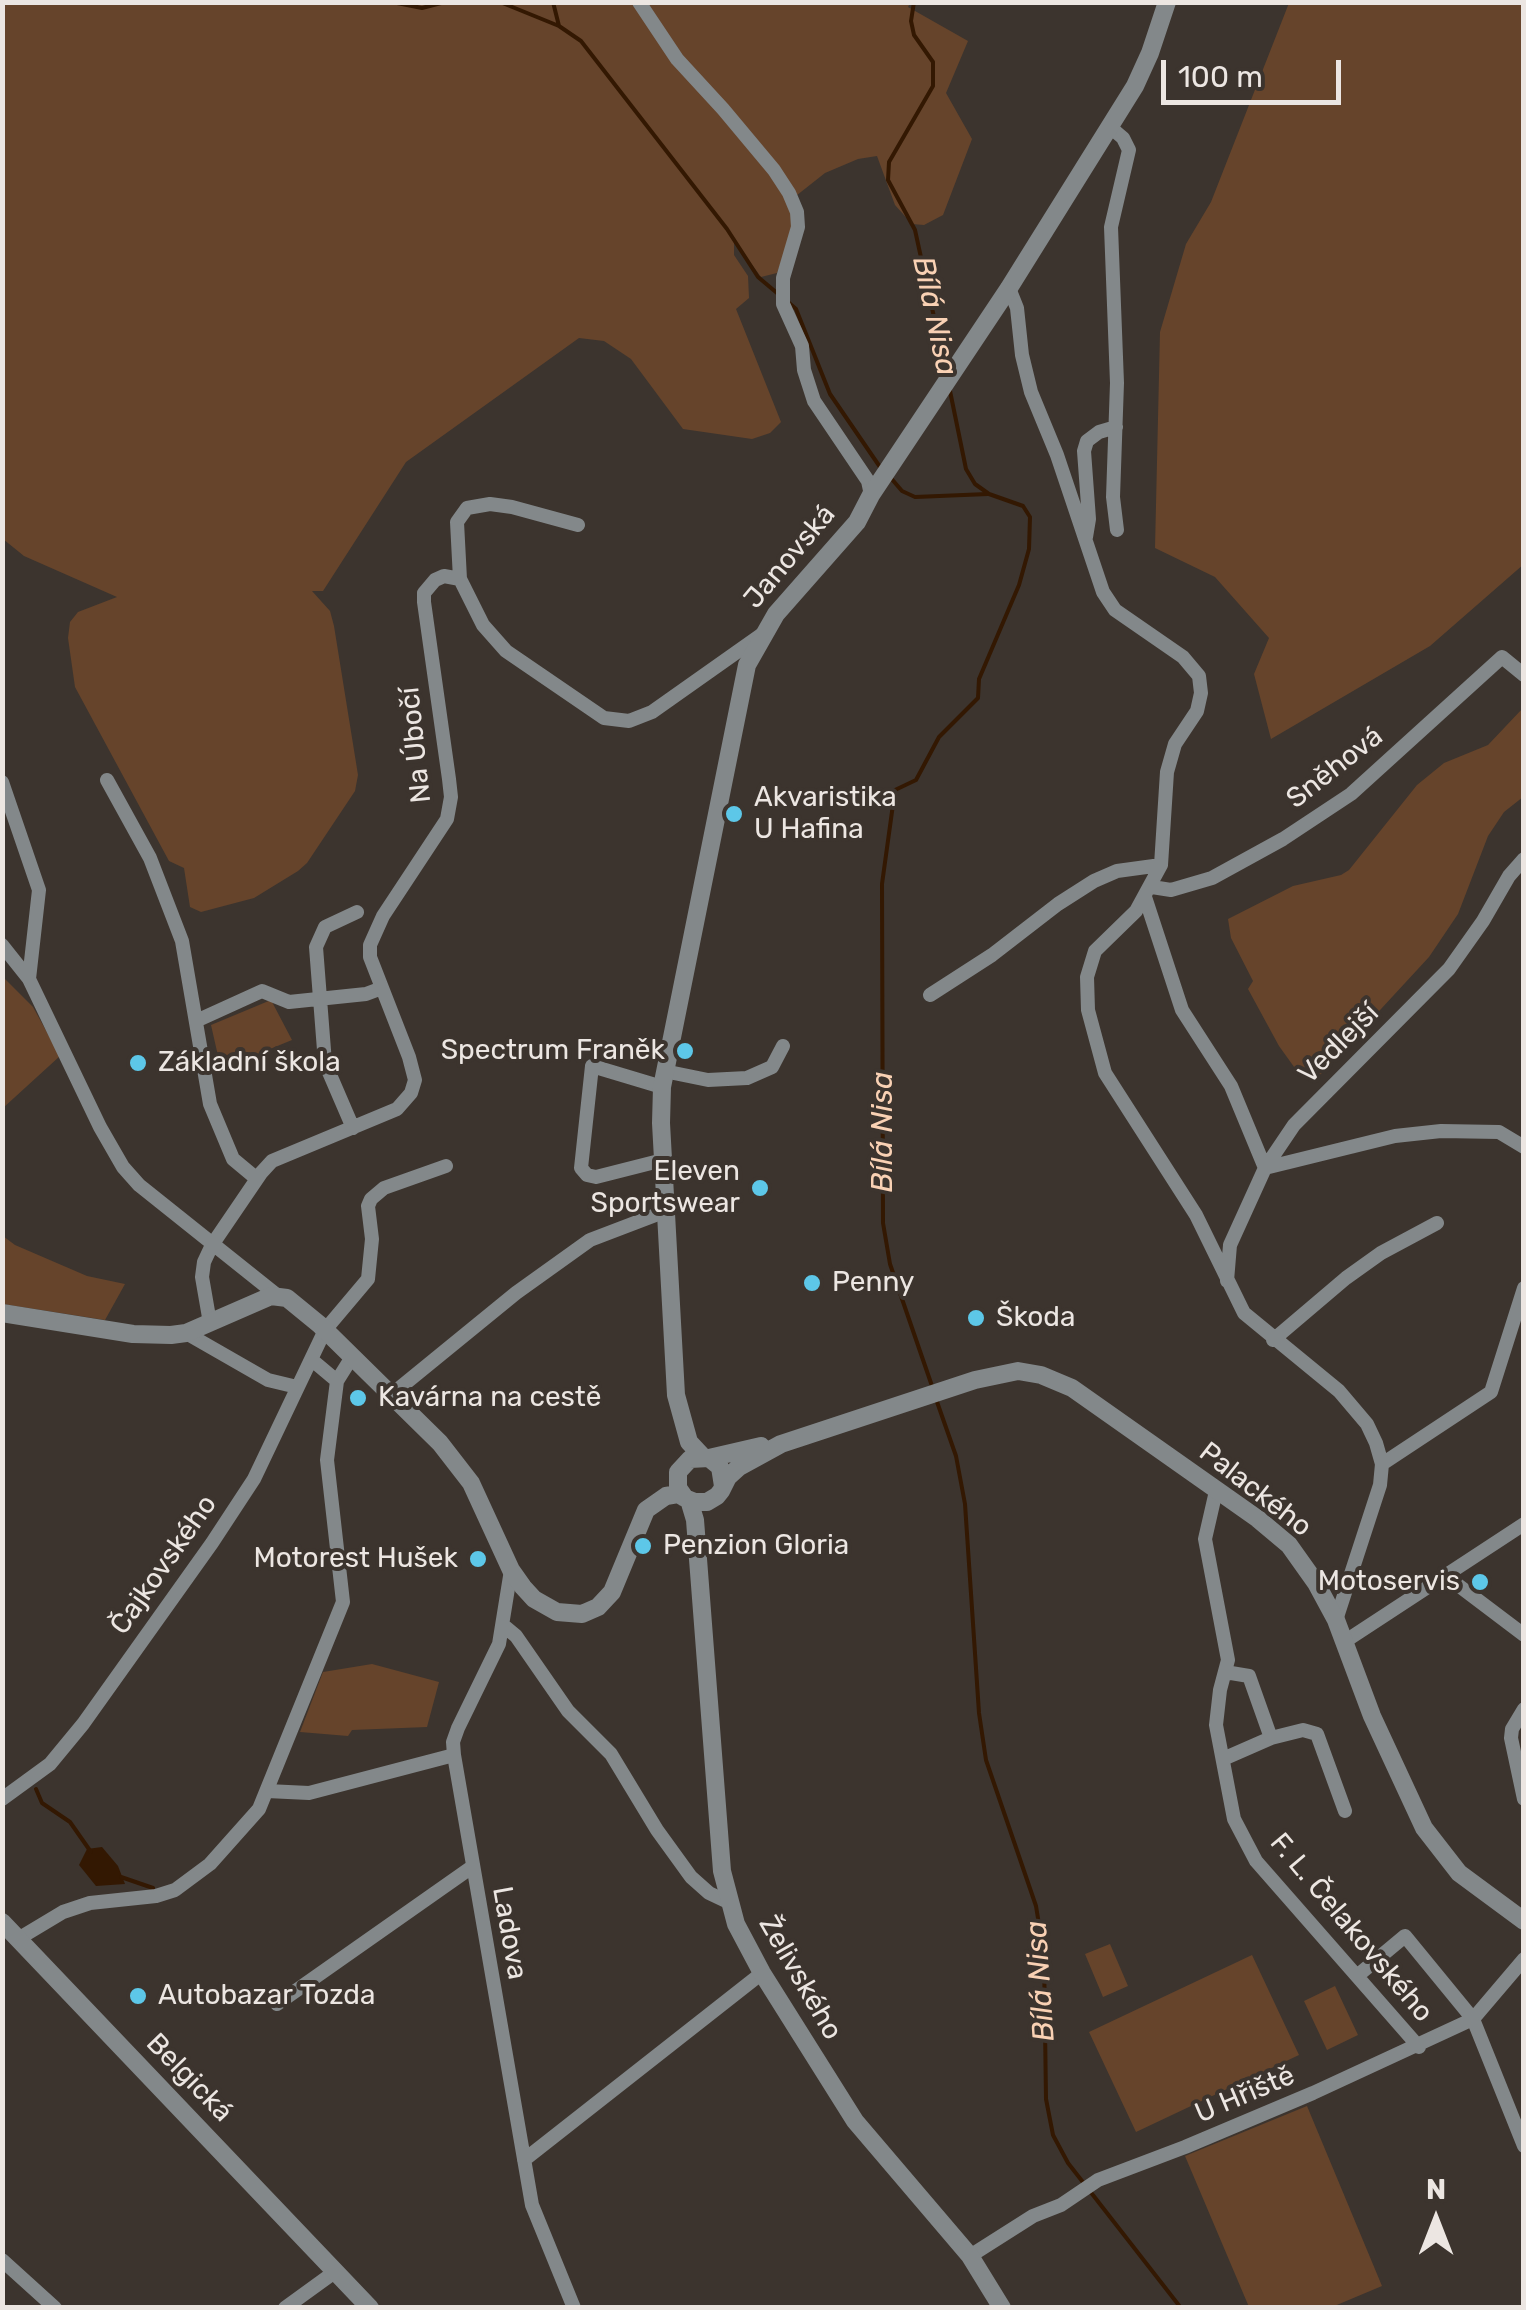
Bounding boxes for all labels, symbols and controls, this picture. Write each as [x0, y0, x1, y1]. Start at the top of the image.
scale bar [1166, 40, 1346, 102]
text: 100 m [1178, 59, 1263, 95]
water label: Bílá Nisa [904, 253, 964, 379]
street label: Janovská [737, 498, 843, 616]
street label: Na Úbočí [393, 685, 439, 805]
street label: Sněhová [1280, 720, 1390, 816]
place label: Akvaristika U Hafina [754, 781, 897, 847]
marker: Akvaristika U Hafina [723, 803, 745, 825]
street label: Vedlejší [1292, 997, 1386, 1091]
place label: Spectrum Franěk [441, 1034, 665, 1068]
marker: Spectrum Franěk [674, 1040, 696, 1062]
place label: Základní škola [158, 1046, 341, 1080]
marker: Základní škola [127, 1052, 149, 1074]
water label: Bílá Nisa [865, 1072, 901, 1192]
place label: Eleven Sportswear [590, 1155, 740, 1221]
marker: Eleven Sportswear [749, 1177, 771, 1199]
place label: Penny [832, 1266, 914, 1300]
marker: Penny [801, 1272, 823, 1294]
place label: Škoda [996, 1301, 1075, 1335]
marker: Škoda [965, 1307, 987, 1329]
place label: Kavárna na cestě [378, 1381, 601, 1415]
marker: Kavárna na cestě [347, 1387, 369, 1409]
street label: Palackého [1192, 1436, 1318, 1544]
street label: Čajkovského [104, 1489, 224, 1641]
place label: Penzion Gloria [663, 1529, 849, 1563]
marker: Penzion Gloria [632, 1535, 654, 1557]
place label: Motorest Hušek [253, 1542, 458, 1576]
marker: Motorest Hušek [467, 1548, 489, 1570]
place label: Motoservis [1318, 1565, 1460, 1599]
marker: Motoservis [1469, 1571, 1491, 1593]
street label: F. L. Čelakovského [1262, 1827, 1440, 2029]
street label: Ladova [484, 1884, 534, 1982]
street label: Želivského [751, 1910, 849, 2046]
water label: Bílá Nisa [1019, 1919, 1063, 2043]
place label: Autobazar Tozda [158, 1979, 375, 2013]
marker: Autobazar Tozda [127, 1985, 149, 2007]
street label: Belgická [139, 2027, 239, 2129]
street label: U Hřiště [1190, 2059, 1300, 2131]
north arrow [1386, 2170, 1486, 2270]
text: N [1426, 2173, 1446, 2206]

